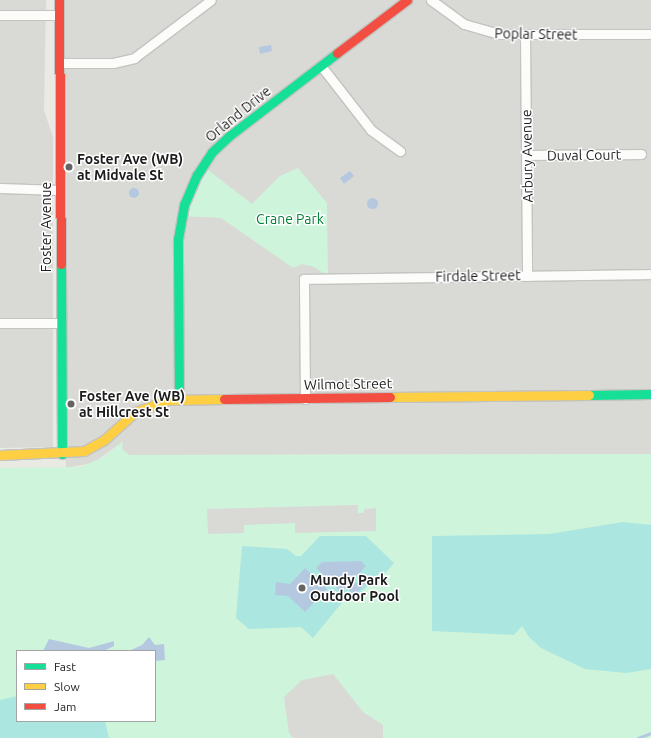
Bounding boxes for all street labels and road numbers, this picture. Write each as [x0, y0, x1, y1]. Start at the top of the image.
street label: Poplar Street [494, 25, 578, 43]
street label: Orland Drive [202, 82, 274, 146]
street label: Arbury Avenue [518, 109, 536, 203]
street label: Duval Court [547, 146, 621, 164]
street label: Foster Avenue [38, 182, 54, 272]
street label: Firdale Street [435, 267, 521, 285]
street label: Wilmot Street [304, 375, 392, 393]

